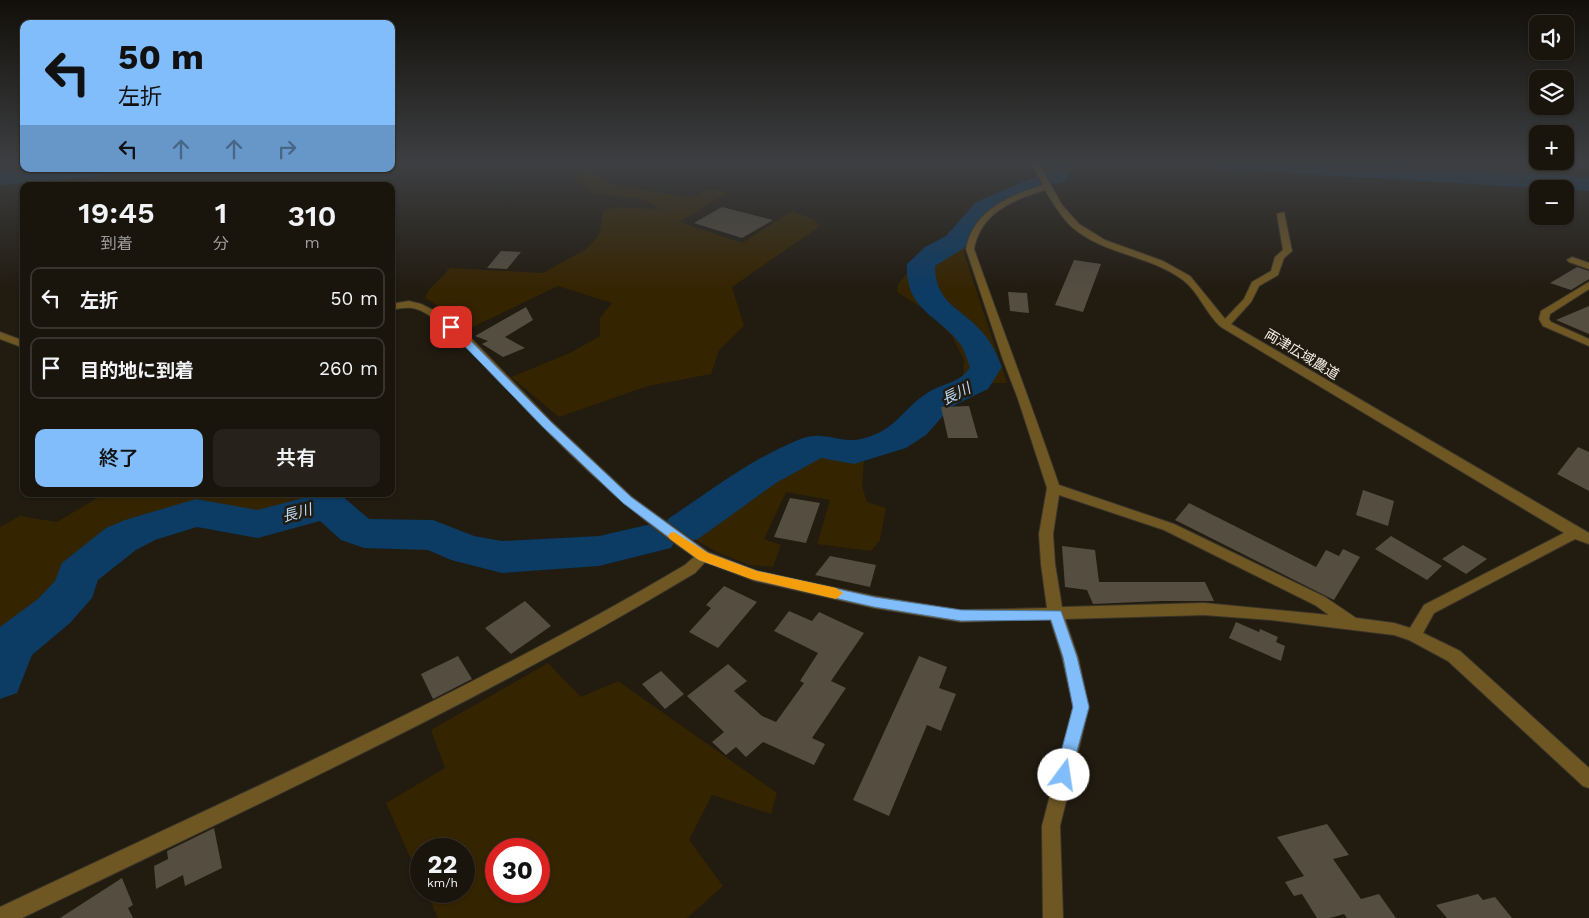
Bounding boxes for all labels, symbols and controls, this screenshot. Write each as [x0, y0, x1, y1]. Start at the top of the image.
map controls [1529, 15, 1574, 225]
button: sound [1529, 15, 1574, 60]
text: 50 m [118, 36, 204, 78]
icon: left [35, 40, 100, 105]
button: layers [1529, 70, 1574, 115]
text: 左折 [118, 84, 162, 109]
button: + [1529, 125, 1574, 170]
icon: left [114, 135, 142, 163]
icon: ahead [167, 135, 195, 163]
icon: ahead [220, 135, 248, 163]
icon: right [273, 135, 301, 163]
button: − [1529, 180, 1574, 225]
text: 19:45 [78, 195, 155, 230]
text: 1 [215, 195, 227, 230]
text: 310 [287, 198, 337, 233]
text: m [304, 233, 320, 252]
text: 到着 [101, 234, 133, 253]
text: 分 [213, 234, 229, 253]
icon: left [37, 284, 65, 312]
text: 50 m [331, 287, 378, 310]
text: 左折 [80, 289, 118, 312]
pin [430, 306, 472, 348]
icon: arrive [437, 313, 465, 341]
street label: 両津広域農道 [1262, 326, 1342, 382]
icon: arrive [37, 354, 65, 382]
text: 260 m [319, 357, 378, 380]
text: 目的地に到着 [80, 359, 194, 382]
water label: 長川 [939, 378, 975, 409]
button: 終了 [35, 429, 203, 487]
button: 共有 [213, 429, 380, 487]
water label: 長川 [280, 500, 316, 526]
position arrow [1037, 748, 1089, 800]
speed limit sign: 30 [485, 838, 550, 903]
text: 22 [428, 850, 457, 879]
text: km/h [427, 876, 458, 890]

